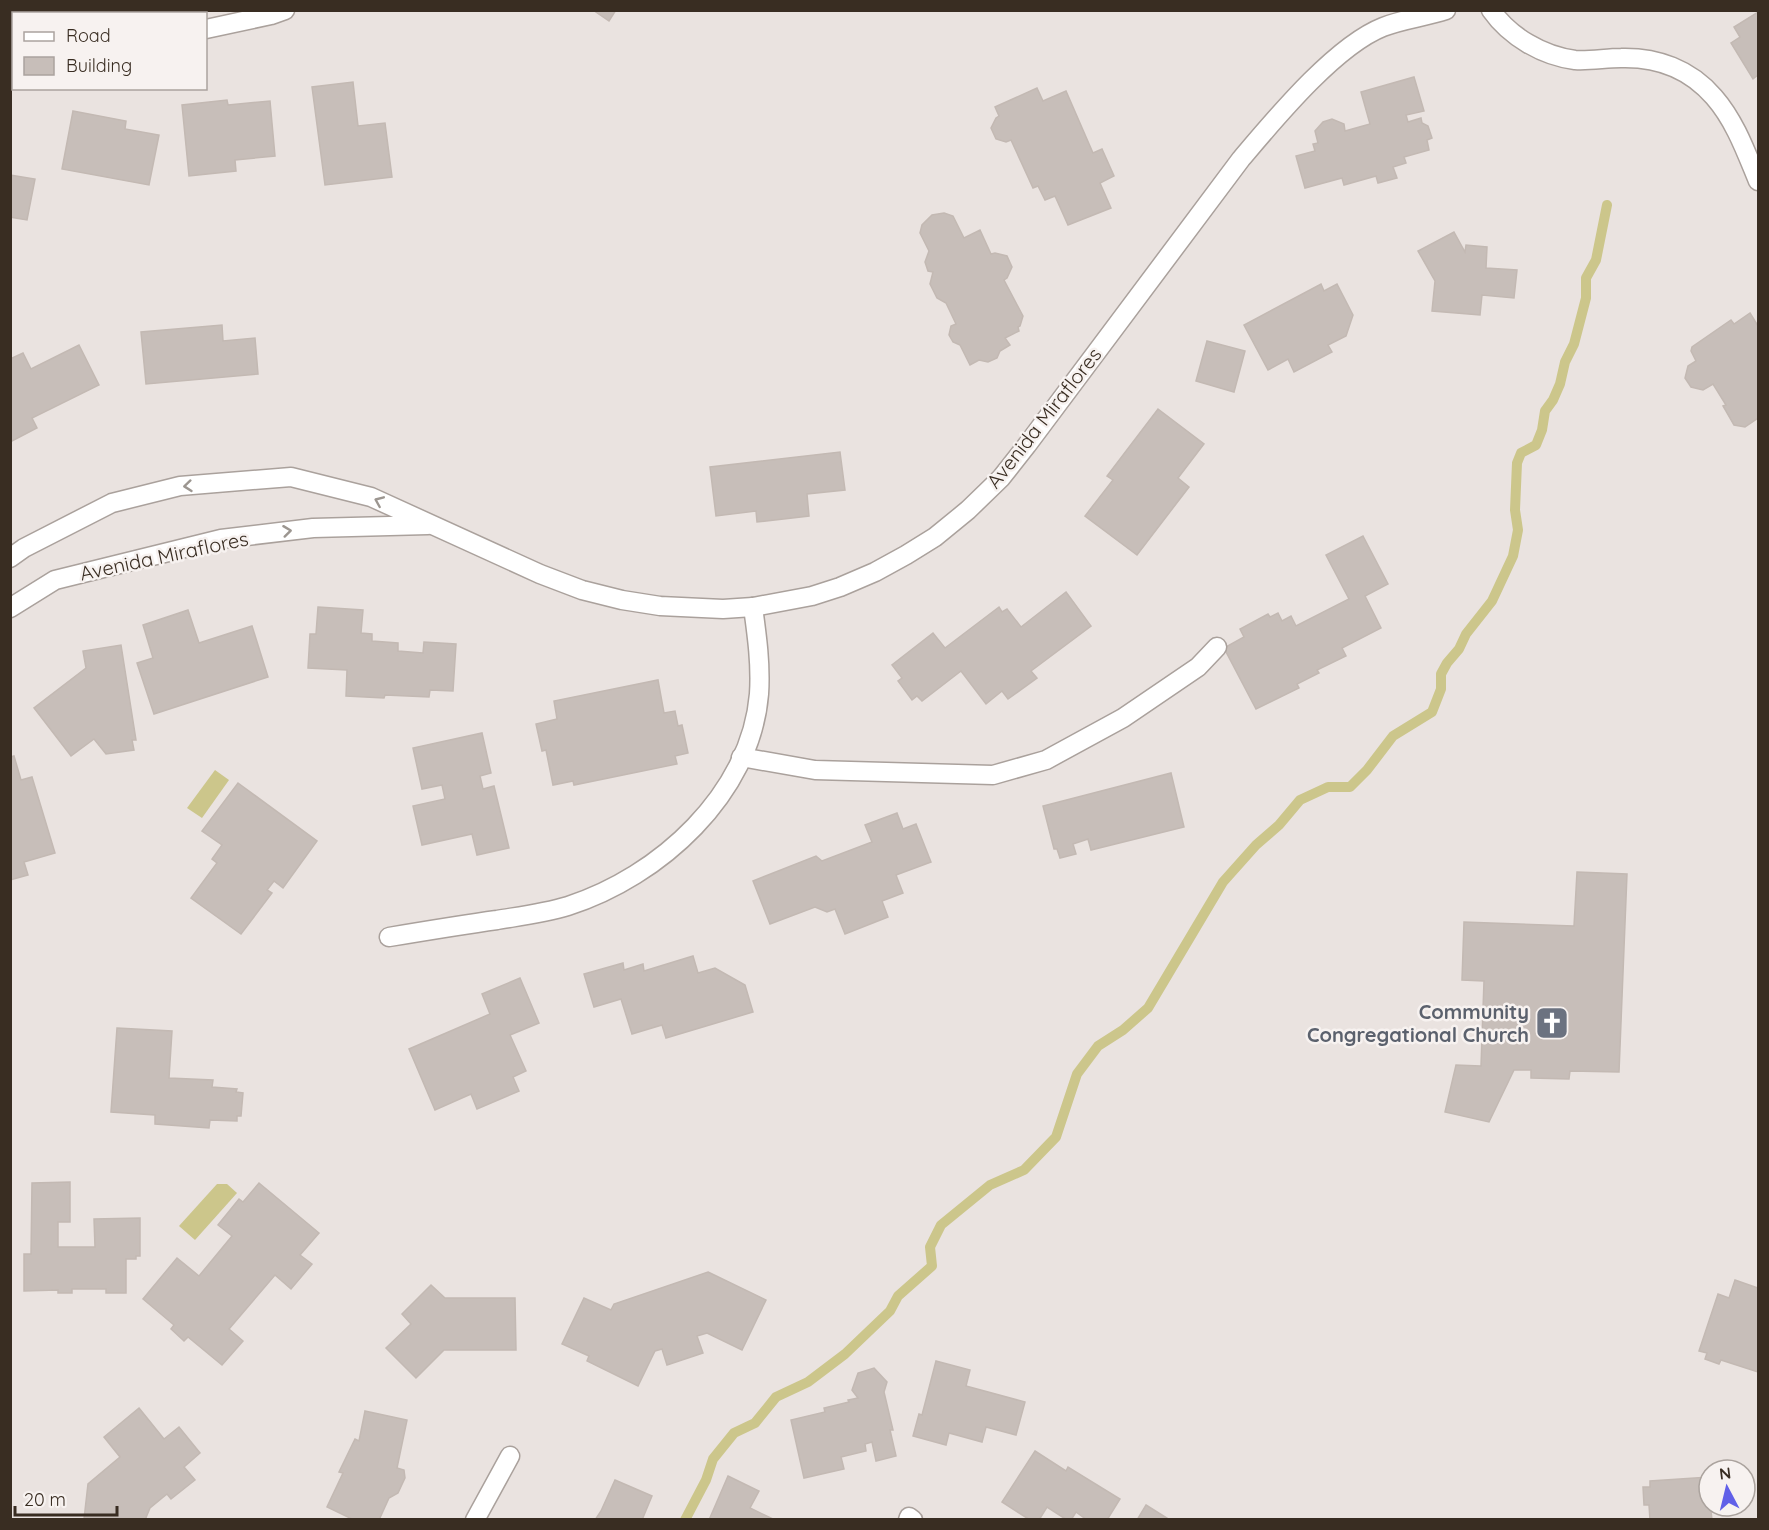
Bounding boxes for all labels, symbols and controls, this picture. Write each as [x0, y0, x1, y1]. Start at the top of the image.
legend [12, 12, 207, 90]
text: Road [66, 24, 111, 47]
text: Building [66, 54, 132, 77]
street label: Avenida Miraflores [981, 342, 1106, 493]
one-way arrow [183, 479, 193, 492]
one-way arrow [374, 496, 385, 508]
street label: Avenida Miraflores [77, 525, 251, 586]
one-way arrow [282, 525, 291, 538]
place label: Community Congregational Church [1307, 999, 1529, 1047]
church icon: Community Congregational Church [1534, 1005, 1570, 1041]
north arrow [1697, 1458, 1757, 1518]
text: N [1718, 1462, 1732, 1484]
scale bar [15, 1479, 117, 1517]
text: 20 m [24, 1488, 66, 1511]

